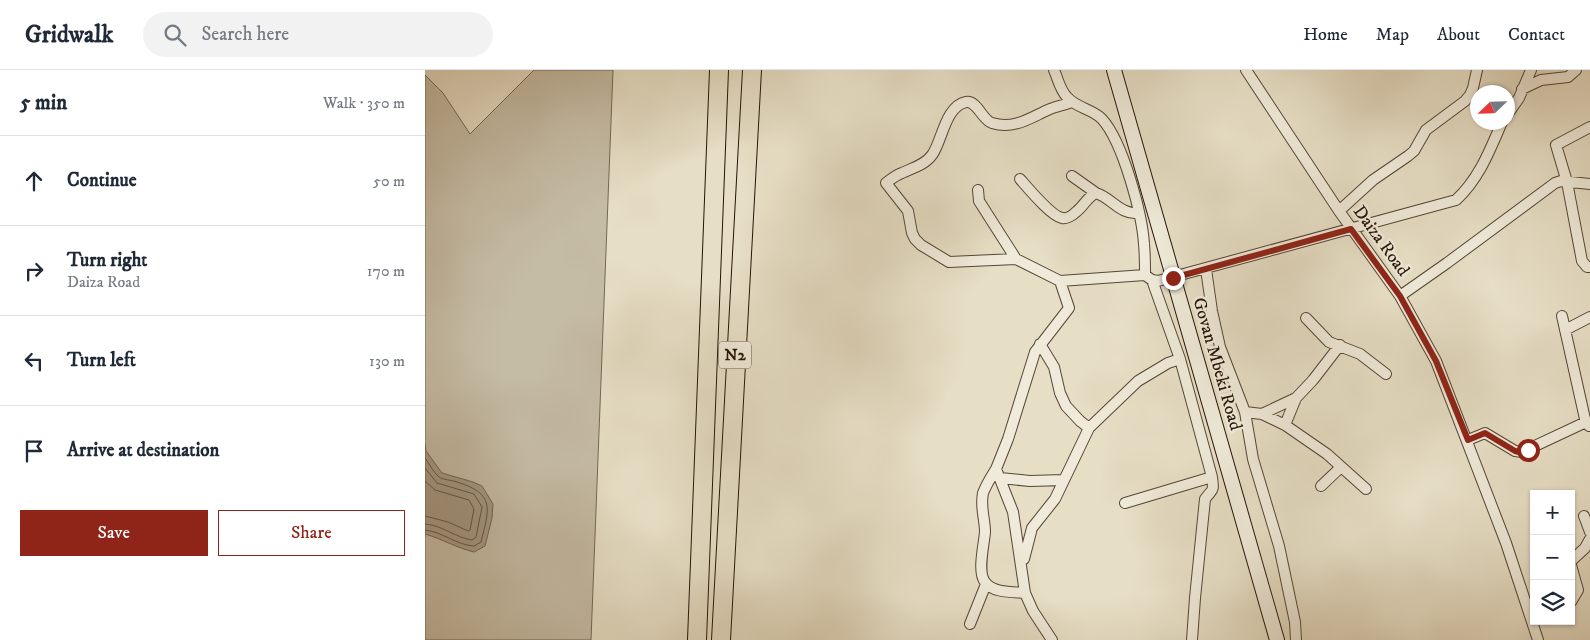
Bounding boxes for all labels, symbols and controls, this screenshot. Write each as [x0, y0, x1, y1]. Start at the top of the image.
search box [143, 12, 493, 57]
text: Gridwalk [25, 20, 113, 50]
icon: search [161, 21, 189, 49]
text: Search here [201, 23, 289, 46]
text: Home [1303, 24, 1348, 46]
text: Map [1376, 24, 1409, 46]
text: About [1437, 24, 1480, 46]
text: Contact [1508, 24, 1565, 46]
north arrow [1470, 85, 1515, 130]
text: 5 min [20, 90, 67, 116]
text: Walk · 350 m [323, 93, 405, 113]
icon: ahead [20, 167, 48, 195]
text: Continue [67, 169, 137, 192]
text: 50 m [373, 171, 405, 191]
street label: Daiza Road [1348, 201, 1414, 281]
text: Turn right [67, 249, 147, 272]
icon: right [20, 257, 48, 285]
text: 170 m [367, 261, 405, 281]
route end [1162, 267, 1185, 290]
text: Daiza Road [67, 272, 140, 292]
street label: Govan Mbeki Road [1188, 295, 1246, 433]
road number: N2 [719, 342, 751, 368]
icon: left [20, 347, 48, 375]
text: Turn left [67, 349, 136, 372]
text: 130 m [369, 351, 405, 371]
icon: arrive [20, 437, 48, 465]
text: Arrive at destination [67, 439, 219, 462]
route start [1517, 439, 1540, 462]
map controls [1530, 490, 1575, 625]
button: + [1530, 490, 1575, 535]
button: Save [20, 510, 208, 556]
button: Share [218, 510, 405, 556]
button: − [1530, 535, 1575, 580]
button: layers [1530, 580, 1575, 625]

